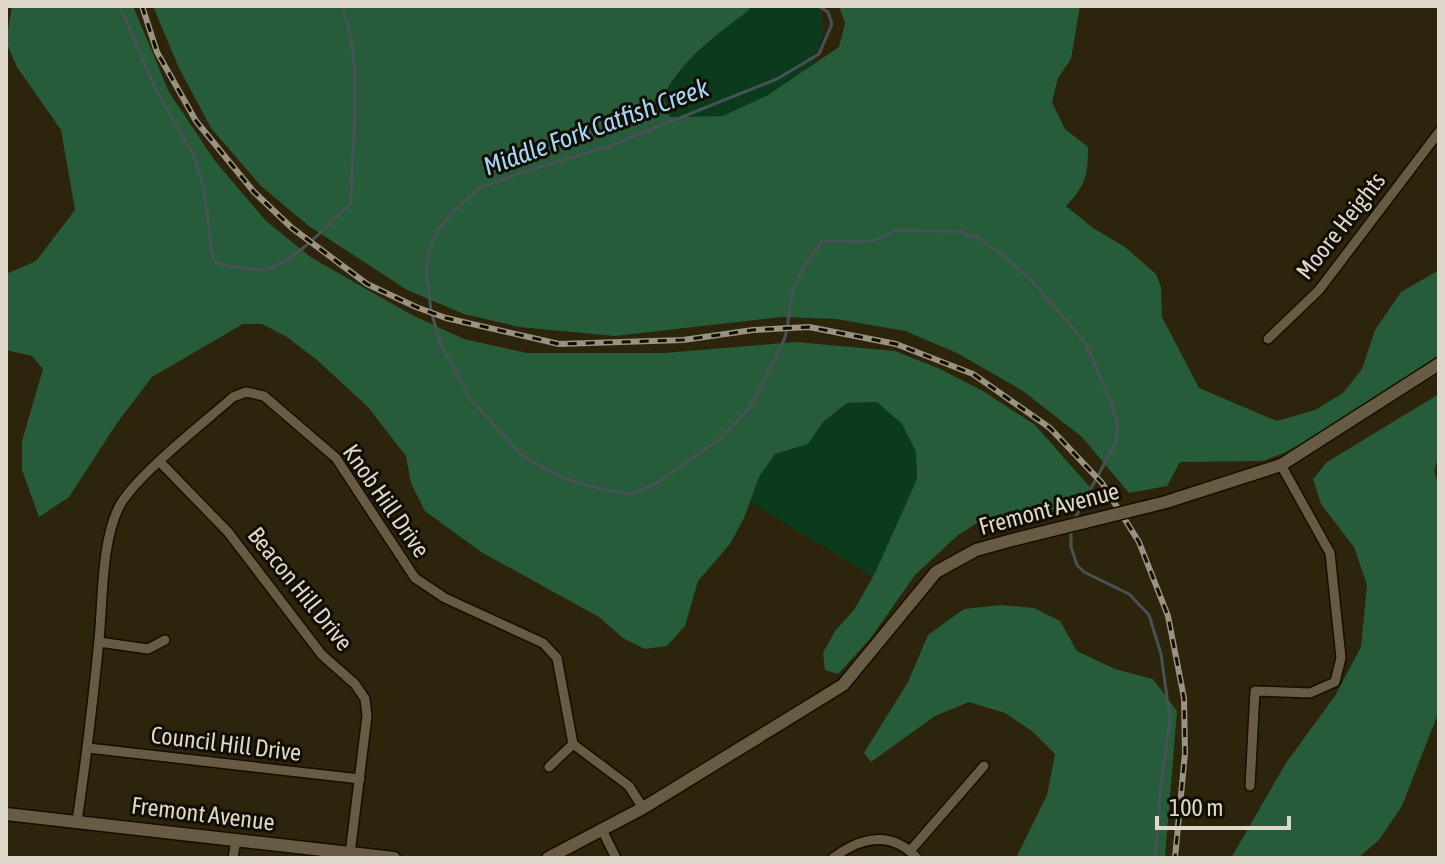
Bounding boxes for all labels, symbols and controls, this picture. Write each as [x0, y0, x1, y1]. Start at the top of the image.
water label: Middle Fork Catfish Creek [479, 72, 713, 182]
street label: Moore Heights [1291, 167, 1391, 284]
street label: Knob Hill Drive [338, 439, 435, 562]
street label: Fremont Avenue [976, 477, 1122, 540]
street label: Beacon Hill Drive [243, 522, 358, 656]
street label: Council Hill Drive [149, 721, 303, 766]
scale bar [1157, 780, 1289, 830]
street label: Fremont Avenue [130, 791, 276, 836]
text: 100 m [1169, 794, 1223, 821]

